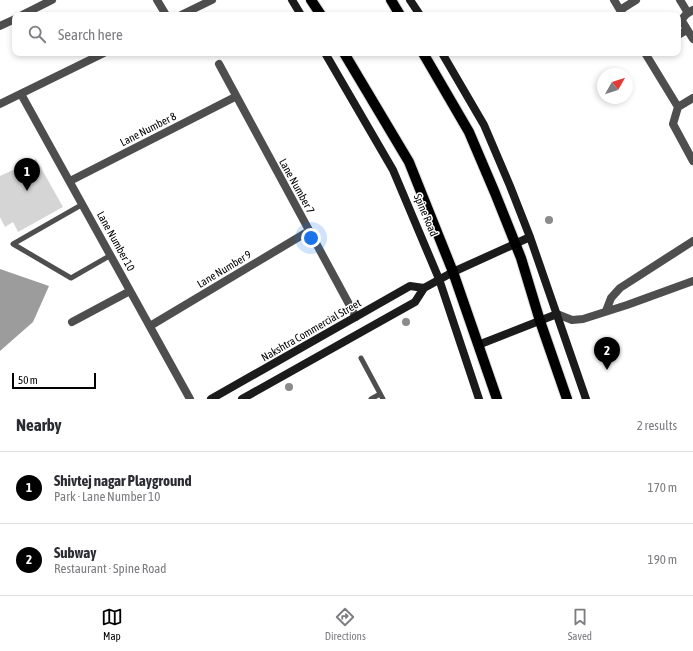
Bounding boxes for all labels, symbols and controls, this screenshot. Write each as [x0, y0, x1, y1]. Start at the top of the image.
search box [12, 12, 681, 56]
icon: search [26, 23, 48, 45]
text: Search here [58, 26, 123, 43]
north arrow [597, 68, 633, 104]
street label: Lane Number 8 [118, 110, 178, 148]
street label: Lane Number 7 [277, 156, 317, 216]
pin: 1 [14, 158, 40, 191]
street label: Spine Road [412, 192, 440, 238]
street label: Lane Number 10 [95, 209, 137, 273]
your location [301, 228, 321, 248]
street label: Lane Number 9 [195, 248, 253, 290]
street label: Nakshtra Commercial Street [259, 297, 363, 363]
pin: 2 [594, 337, 620, 370]
scale bar [12, 371, 96, 390]
text: 50 m [18, 374, 38, 386]
text: Nearby [16, 415, 62, 435]
text: 2 results [637, 418, 677, 433]
text: Shivtej nagar Playground [54, 472, 192, 489]
text: 1 [26, 480, 32, 495]
text: 170 m [648, 480, 677, 495]
text: Park · Lane Number 10 [54, 489, 160, 504]
text: Subway [54, 544, 96, 561]
text: 2 [26, 552, 32, 567]
text: 190 m [648, 552, 677, 567]
text: Restaurant · Spine Road [54, 561, 167, 576]
tab: Map [101, 606, 123, 642]
tab: Directions [325, 606, 366, 642]
tab: Saved [568, 606, 592, 642]

